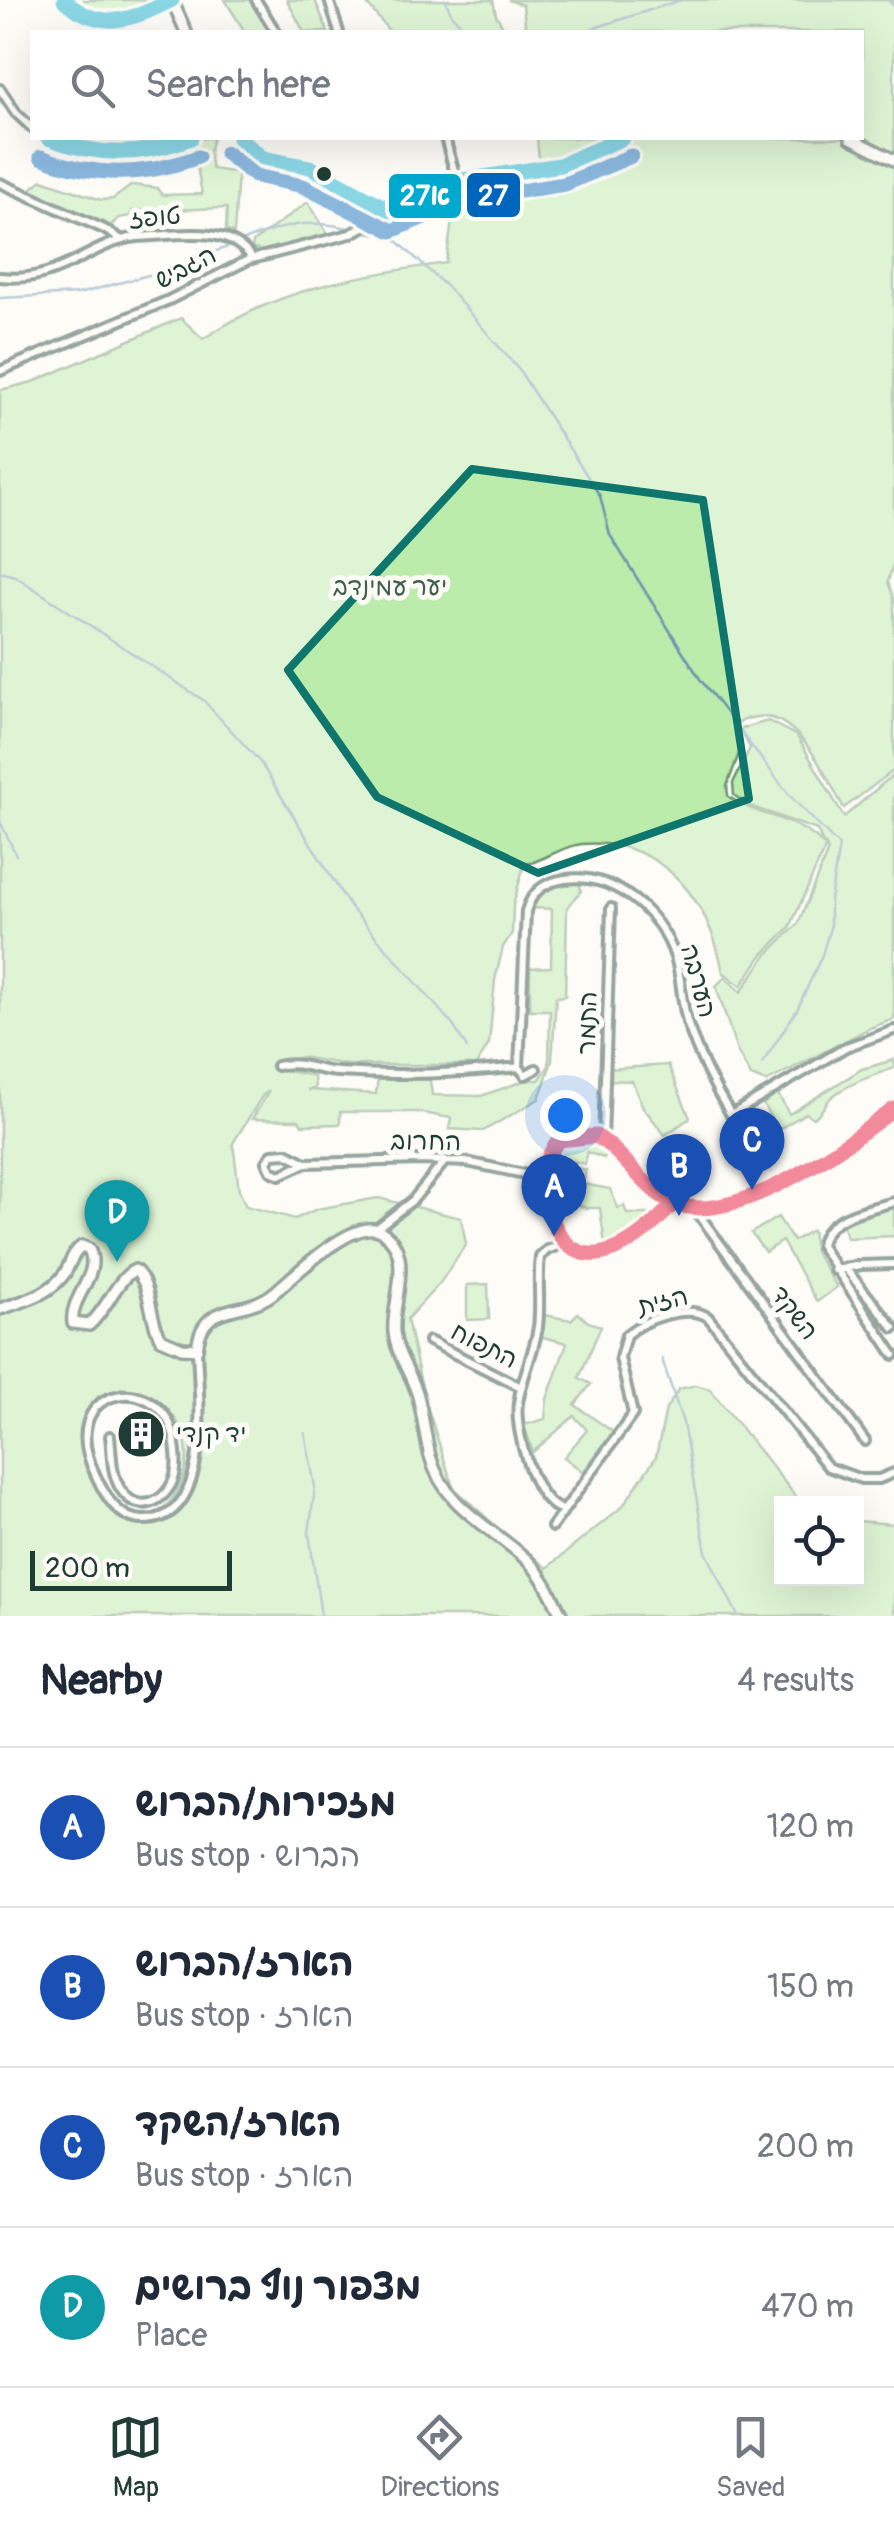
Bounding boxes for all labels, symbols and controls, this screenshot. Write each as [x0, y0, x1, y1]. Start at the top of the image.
search box [30, 30, 864, 140]
icon: search [65, 58, 120, 113]
text: Search here [145, 61, 331, 109]
unlabelled marker [314, 164, 334, 184]
line badge: 27 [465, 171, 522, 219]
line badge: 27א [387, 172, 463, 220]
text: 27א [400, 179, 450, 214]
text: 27 [478, 179, 508, 214]
street label: טופז [128, 200, 182, 236]
street label: הגביש [150, 240, 222, 296]
park label: יער עמינדב [333, 572, 447, 603]
street label: הערבה [673, 941, 723, 1021]
street label: התמר [571, 991, 605, 1055]
your location [540, 1090, 591, 1141]
pin: C [720, 1108, 784, 1190]
street label: החרוב [390, 1126, 462, 1158]
pin: B [646, 1134, 712, 1216]
pin: A [522, 1154, 586, 1236]
pin: D [84, 1180, 150, 1262]
street label: השקד [764, 1280, 824, 1346]
street label: הזית [633, 1281, 691, 1323]
street label: התפוח [445, 1316, 523, 1376]
building icon: יד קנדי [115, 1408, 167, 1460]
place label: יד קנדי [176, 1419, 246, 1450]
map controls [774, 1496, 864, 1586]
button: locate [774, 1496, 864, 1586]
scale bar [30, 1546, 232, 1590]
text: 200 m [45, 1551, 130, 1586]
text: Nearby [40, 1655, 162, 1707]
text: 4 results [737, 1661, 854, 1701]
text: מזכירות/הברוש [135, 1779, 396, 1827]
text: A [62, 1807, 83, 1847]
text: 120 m [766, 1807, 854, 1847]
text: Bus stop · הברוש [135, 1836, 361, 1876]
text: הארז/הברוש [135, 1939, 354, 1987]
text: B [63, 1967, 82, 2007]
text: 150 m [767, 1967, 854, 2007]
text: Bus stop · הארז [135, 1996, 354, 2036]
text: הארז/השקד [135, 2099, 342, 2147]
text: C [63, 2127, 82, 2167]
text: 200 m [757, 2127, 854, 2167]
text: Bus stop · הארז [135, 2156, 354, 2196]
text: מצפור נוף ברושים [135, 2263, 421, 2311]
text: D [62, 2287, 83, 2327]
text: 470 m [761, 2287, 854, 2327]
text: Place [135, 2316, 207, 2356]
tab: Map [108, 2410, 163, 2505]
tab: Directions [380, 2410, 499, 2505]
tab: Saved [716, 2410, 786, 2505]

